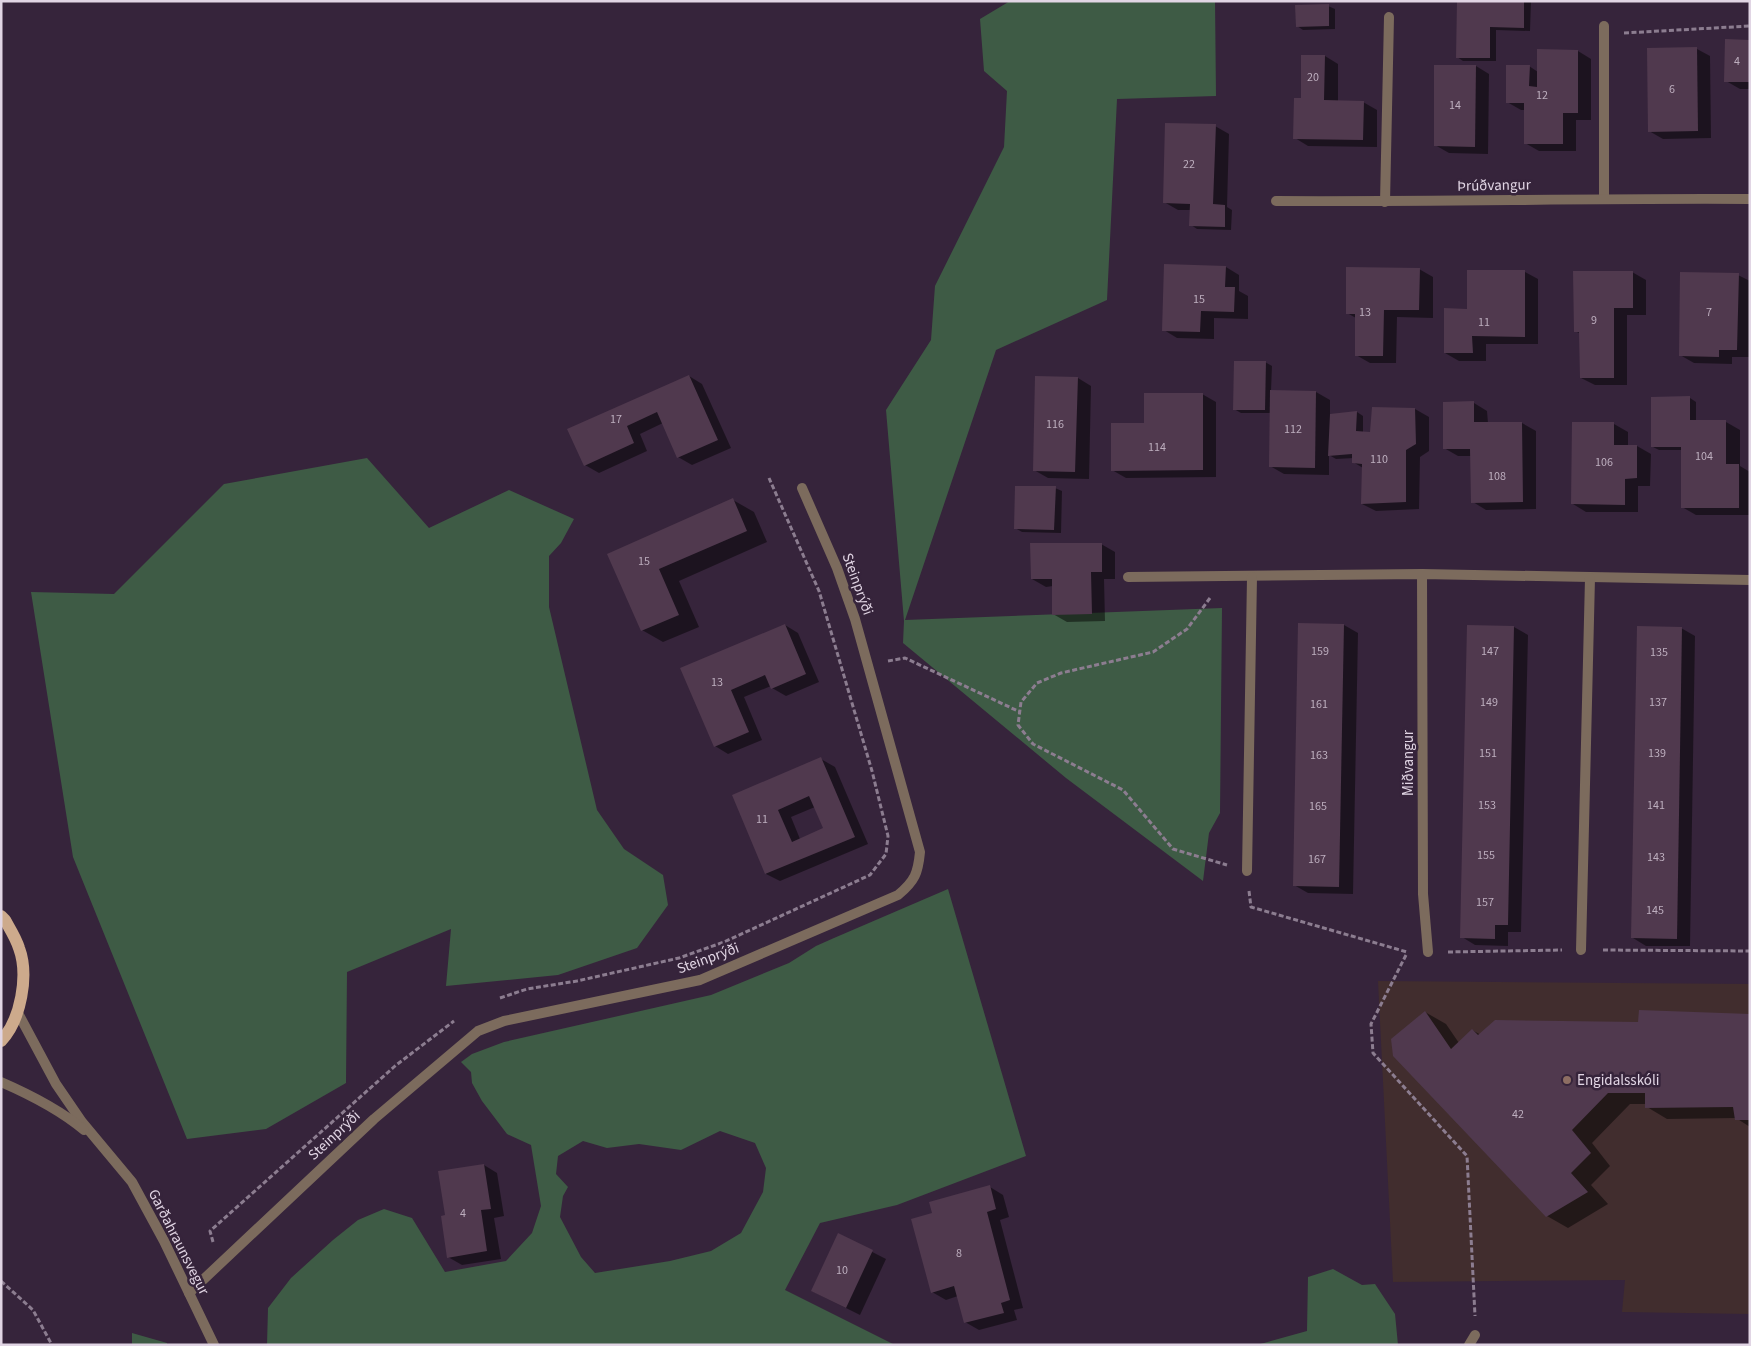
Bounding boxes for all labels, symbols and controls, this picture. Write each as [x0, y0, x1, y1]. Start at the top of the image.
house number: 4 [1734, 53, 1740, 70]
house number: 20 [1307, 69, 1319, 86]
house number: 6 [1669, 81, 1675, 98]
house number: 12 [1536, 87, 1548, 104]
house number: 14 [1449, 97, 1461, 114]
house number: 22 [1183, 156, 1195, 173]
street label: Þrúðvangur [1457, 174, 1532, 197]
house number: 15 [1193, 291, 1205, 308]
house number: 13 [1359, 304, 1371, 321]
house number: 7 [1706, 304, 1712, 321]
house number: 9 [1591, 312, 1597, 329]
house number: 11 [1478, 314, 1490, 331]
house number: 17 [610, 411, 622, 428]
house number: 116 [1046, 416, 1064, 433]
house number: 112 [1284, 421, 1302, 438]
house number: 114 [1148, 439, 1166, 456]
house number: 104 [1695, 448, 1713, 465]
house number: 110 [1370, 451, 1388, 468]
house number: 106 [1595, 454, 1613, 471]
house number: 108 [1488, 468, 1506, 485]
street label: Steinprýði [837, 550, 878, 618]
house number: 15 [638, 553, 650, 570]
house number: 159 [1311, 643, 1329, 660]
house number: 147 [1481, 643, 1499, 660]
house number: 135 [1650, 644, 1668, 661]
house number: 13 [711, 674, 723, 691]
house number: 149 [1480, 694, 1498, 711]
house number: 137 [1649, 694, 1667, 711]
house number: 161 [1310, 696, 1328, 713]
street label: Miðvangur [1398, 729, 1419, 796]
house number: 151 [1479, 745, 1497, 762]
house number: 139 [1648, 745, 1666, 762]
house number: 163 [1310, 747, 1328, 764]
house number: 153 [1478, 797, 1496, 814]
house number: 141 [1647, 797, 1665, 814]
house number: 165 [1309, 798, 1327, 815]
house number: 11 [756, 811, 768, 828]
house number: 155 [1477, 847, 1495, 864]
house number: 143 [1647, 849, 1665, 866]
house number: 167 [1308, 851, 1326, 868]
house number: 157 [1476, 894, 1494, 911]
house number: 145 [1646, 902, 1664, 919]
street label: Steinprýði [674, 938, 742, 979]
place label: Engidalsskóli [1577, 1070, 1659, 1091]
marker: Engidalsskóli [1561, 1074, 1573, 1086]
street label: Steinprýði [304, 1106, 365, 1165]
house number: 42 [1512, 1106, 1524, 1123]
street label: Garðahraunsvegur [143, 1186, 215, 1299]
house number: 4 [460, 1205, 466, 1222]
house number: 8 [956, 1245, 962, 1262]
house number: 10 [836, 1262, 848, 1279]

